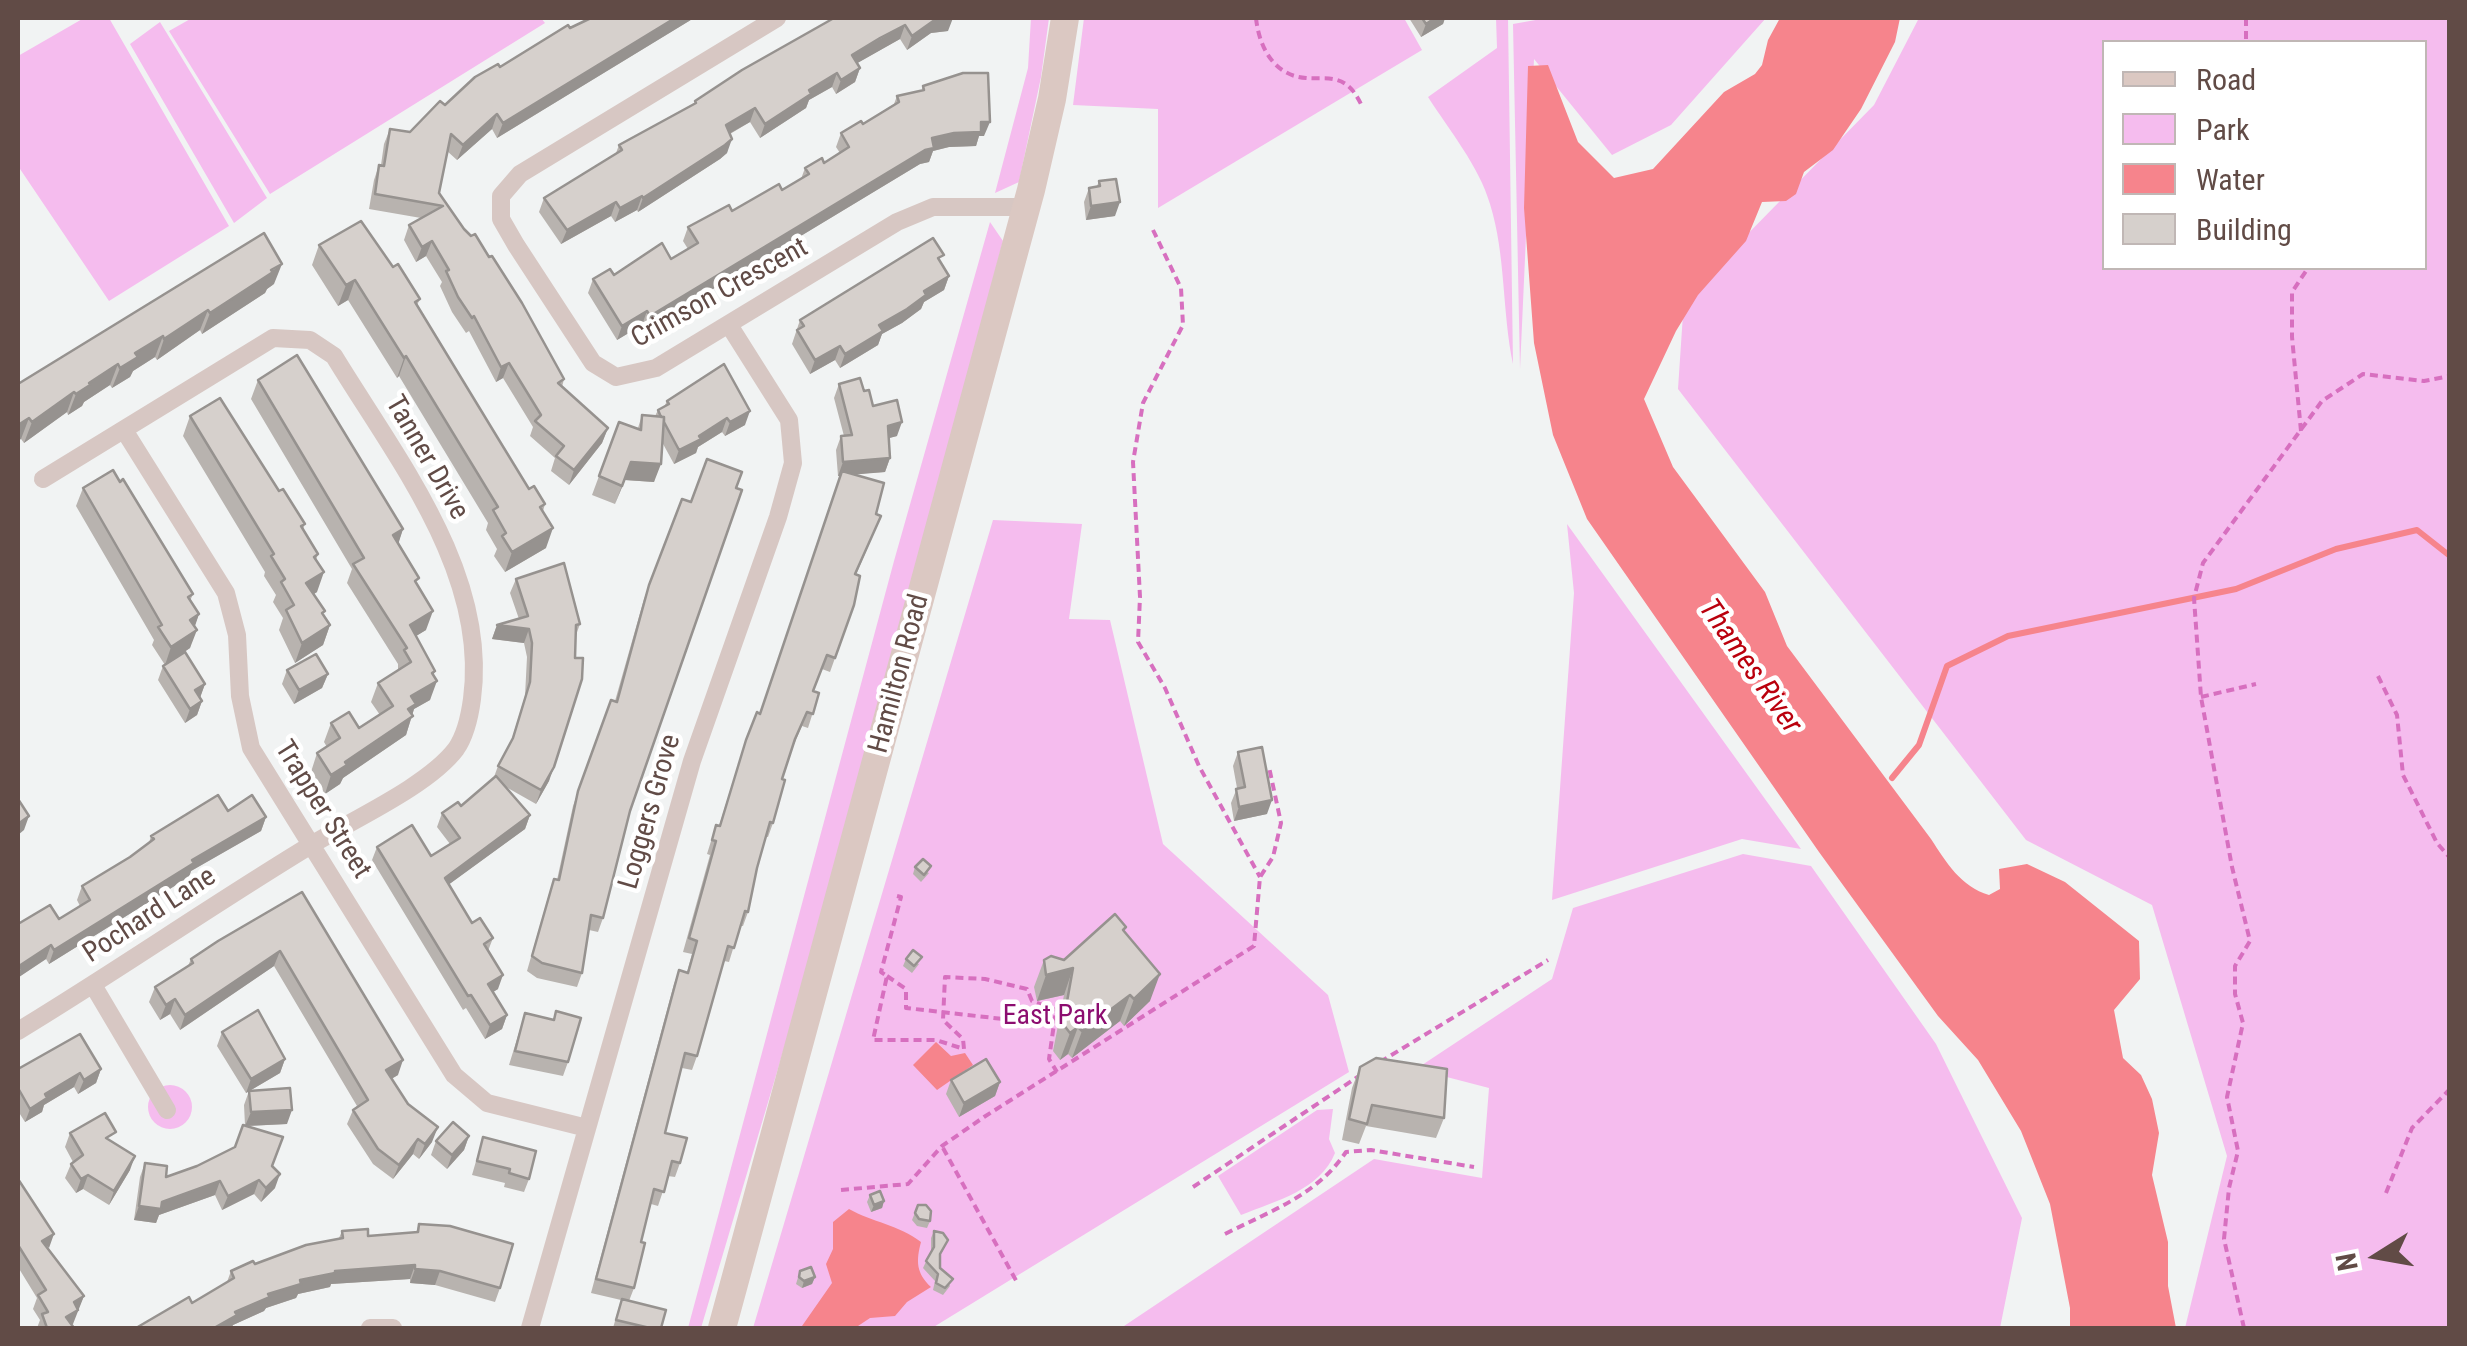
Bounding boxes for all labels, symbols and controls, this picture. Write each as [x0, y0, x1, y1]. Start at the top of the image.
legend [2102, 40, 2427, 270]
text: Road [2196, 62, 2256, 97]
text: Park [2196, 112, 2250, 147]
text: Water [2196, 162, 2265, 197]
text: Building [2196, 212, 2292, 247]
street label: Crimson Crescent [626, 232, 814, 356]
street label: Tanner Drive [377, 390, 475, 526]
street label: Hamilton Road [863, 591, 937, 757]
water label: Thames River [1690, 593, 1808, 741]
street label: Loggers Grove [613, 731, 689, 893]
street label: Trapper Street [266, 735, 378, 885]
street label: Pochard Lane [77, 861, 223, 971]
park label: East Park [1003, 1000, 1107, 1034]
north arrow [2327, 1206, 2427, 1306]
text: N [2329, 1250, 2365, 1273]

